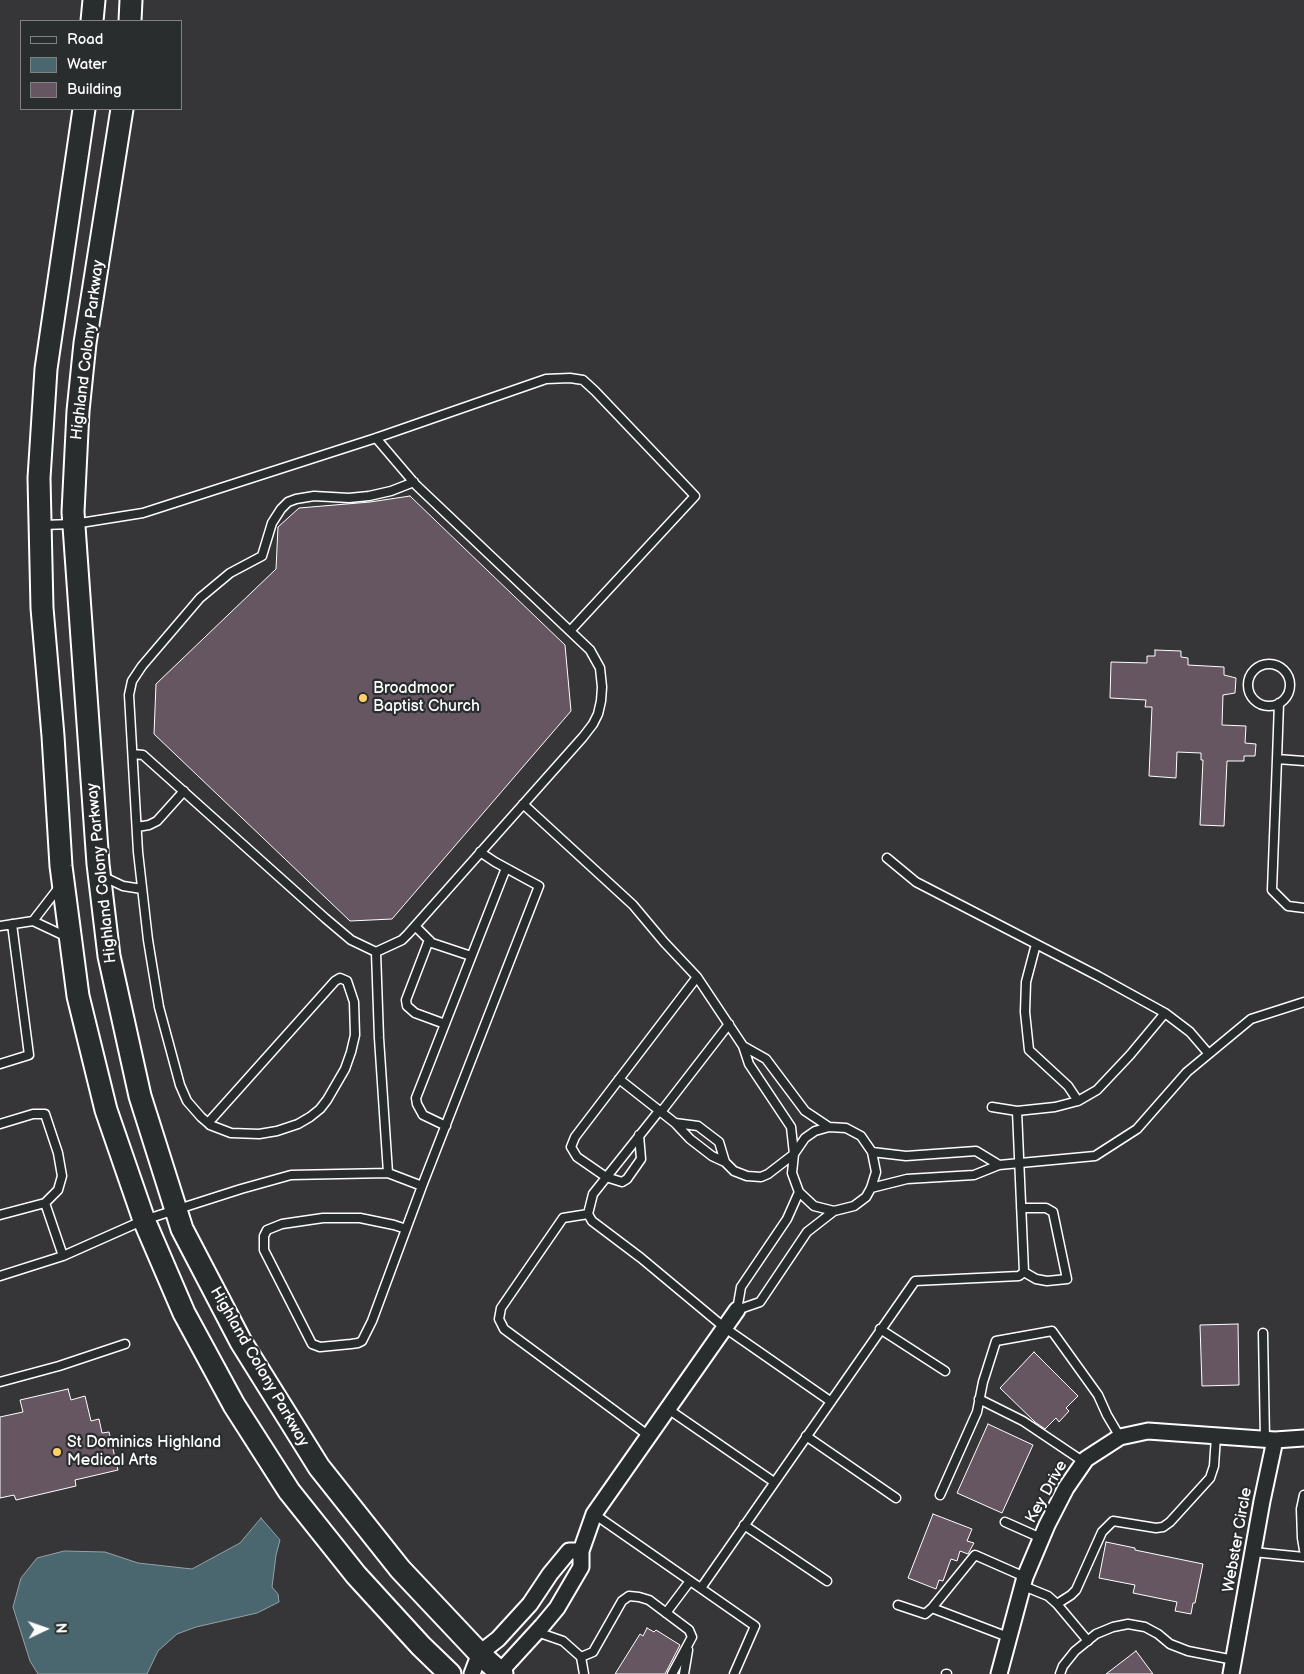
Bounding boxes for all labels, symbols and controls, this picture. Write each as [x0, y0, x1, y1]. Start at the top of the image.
legend [20, 20, 182, 110]
text: Road [67, 30, 103, 49]
text: Water [67, 55, 107, 74]
text: Building [67, 80, 122, 99]
street label: Highland Colony Parkway [67, 259, 109, 441]
place label: Broadmoor Baptist Church [373, 679, 480, 717]
marker: Broadmoor Baptist Church [357, 692, 369, 704]
street label: Highland Colony Parkway [83, 782, 121, 964]
street label: Highland Colony Parkway [205, 1284, 313, 1450]
place label: St Dominics Highland Medical Arts [67, 1433, 221, 1471]
marker: St Dominics Highland Medical Arts [51, 1446, 63, 1458]
street label: Key Drive [1022, 1457, 1072, 1527]
street label: Webster Circle [1219, 1486, 1257, 1594]
north arrow [20, 1604, 70, 1654]
text: N [52, 1622, 69, 1634]

